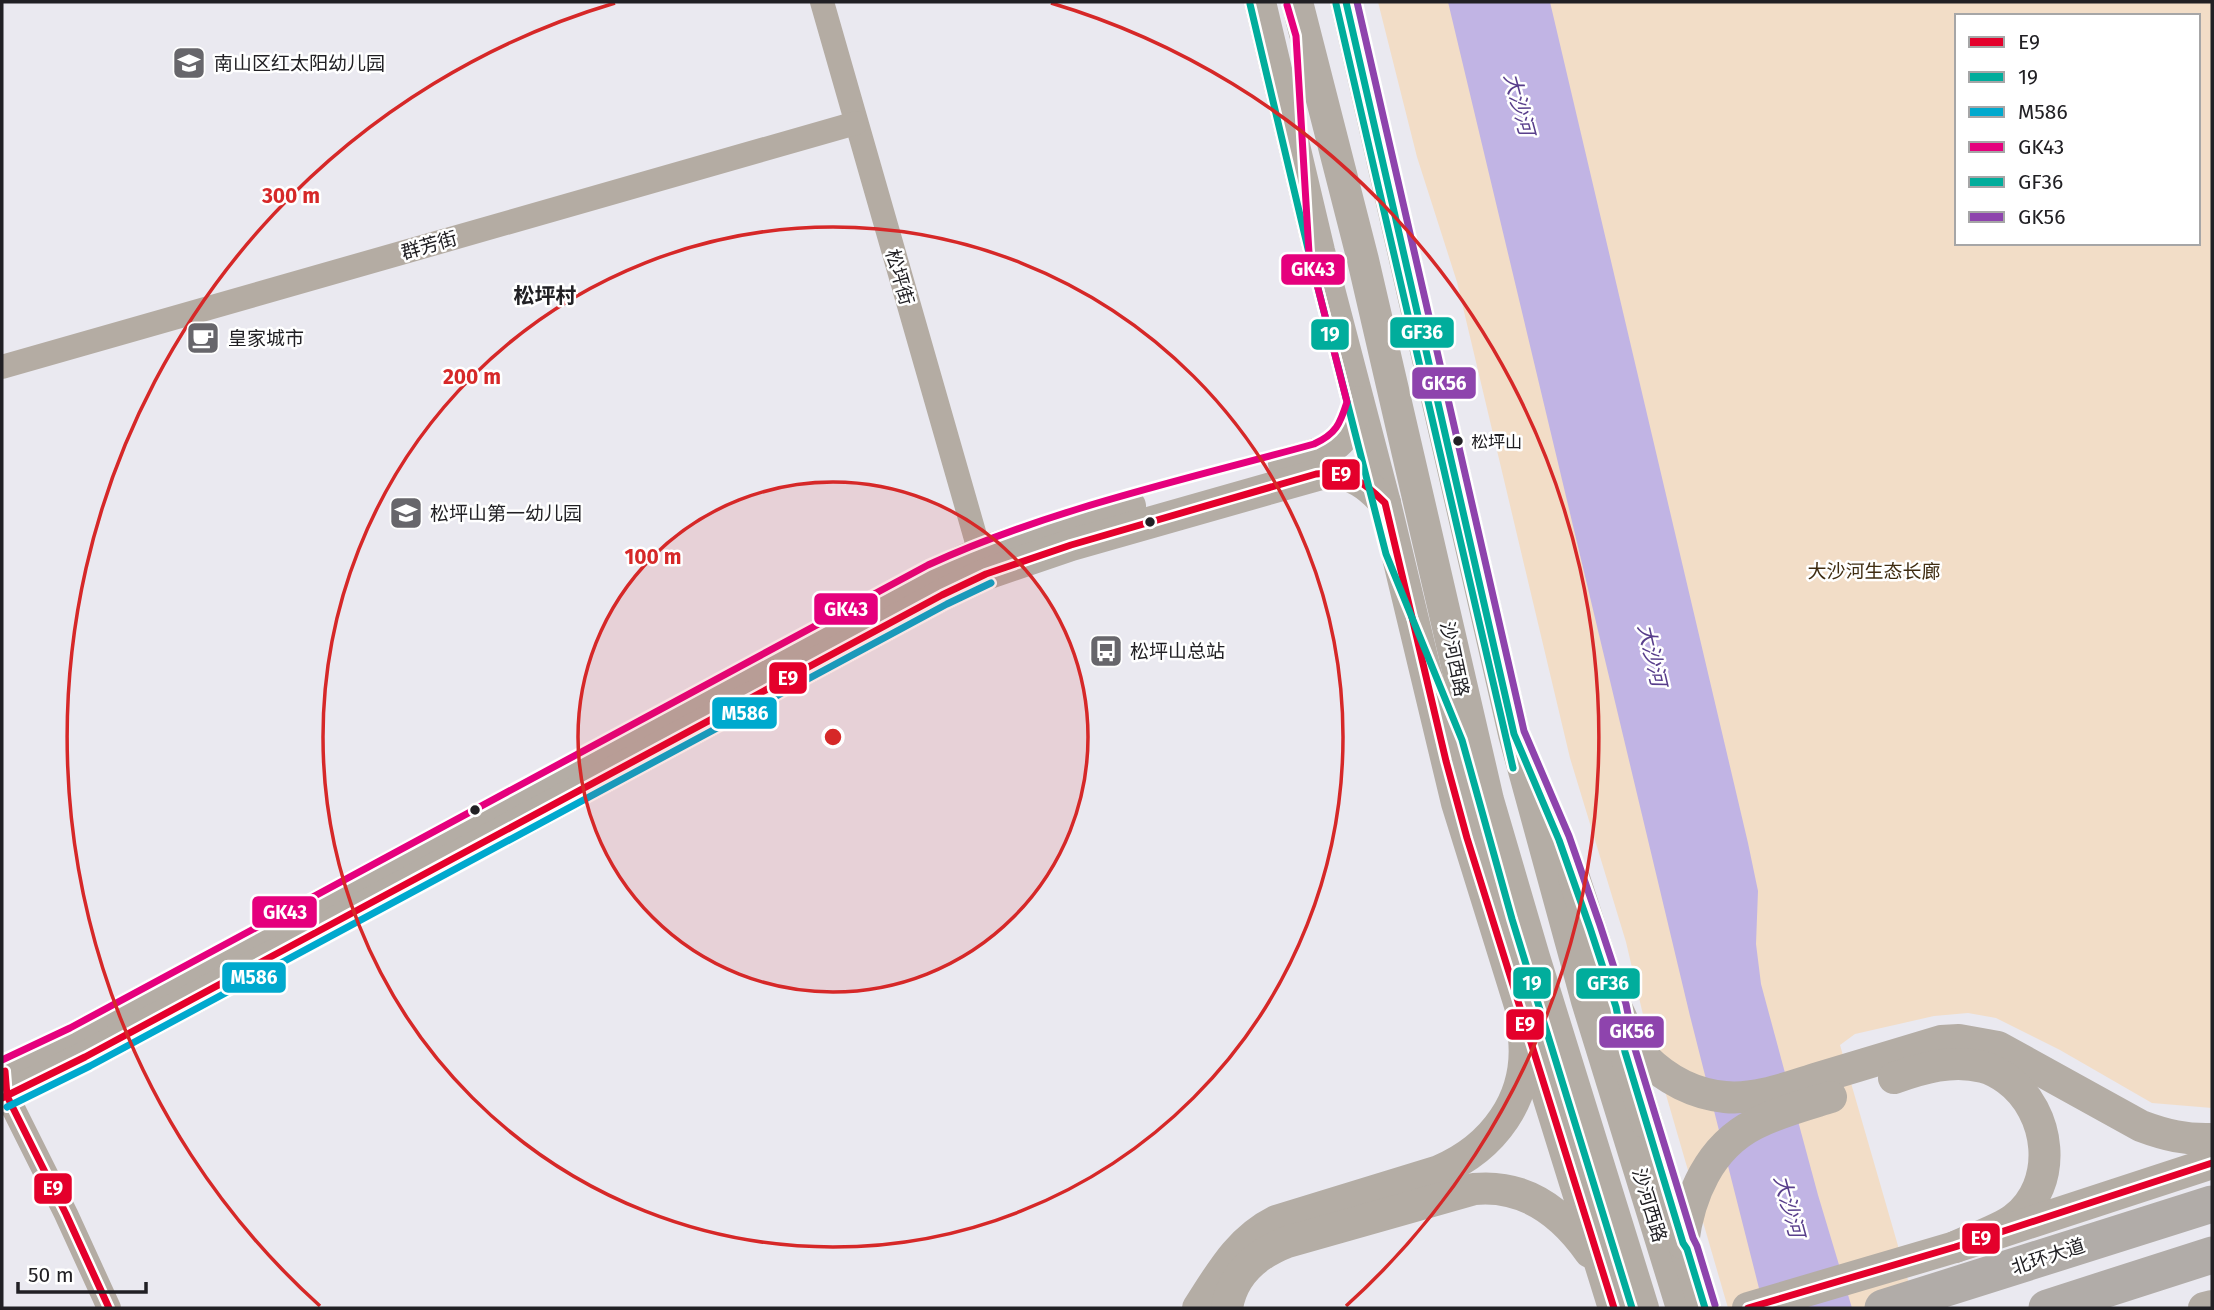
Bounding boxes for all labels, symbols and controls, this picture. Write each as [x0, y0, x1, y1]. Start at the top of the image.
legend [1955, 14, 2200, 245]
text: E9 [2018, 29, 2040, 55]
school or university icon: 南山区红太阳幼儿园 [170, 44, 208, 82]
place label: 南山区红太阳幼儿园 [214, 52, 385, 75]
text: 19 [2018, 64, 2038, 90]
water label: 大沙河 [1498, 70, 1541, 142]
text: M586 [2018, 99, 2068, 125]
text: GK43 [2018, 134, 2064, 160]
text: GF36 [2018, 169, 2063, 195]
text: 300 m [261, 183, 320, 209]
text: GK56 [2018, 204, 2065, 230]
street label: 群芳街 [399, 227, 460, 264]
street label: 松坪街 [881, 247, 918, 308]
line badge: GK43 [1280, 253, 1346, 286]
text: GK43 [1291, 258, 1335, 281]
district label: 松坪村 [514, 283, 577, 309]
line badge: GF36 [1389, 316, 1455, 349]
line badge: 19 [1310, 318, 1350, 351]
cafe icon: 皇家城市 [184, 319, 222, 357]
text: GF36 [1401, 321, 1443, 344]
text: 19 [1320, 323, 1340, 346]
place label: 皇家城市 [228, 327, 304, 350]
text: 200 m [443, 364, 501, 390]
line badge: GK56 [1411, 366, 1477, 400]
text: GK56 [1421, 372, 1467, 395]
place label: 松坪山 [1471, 432, 1522, 453]
marker: 松坪山 [1451, 434, 1465, 448]
line badge: E9 [1321, 458, 1361, 491]
text: E9 [1331, 463, 1352, 486]
school or university icon: 松坪山第一幼儿园 [387, 494, 425, 532]
place label: 松坪山第一幼儿园 [430, 502, 582, 525]
unlabelled marker [1143, 515, 1157, 529]
text: 100 m [624, 544, 682, 570]
park label: 大沙河生态长廊 [1807, 560, 1941, 583]
line badge: GK43 [813, 592, 879, 626]
text: GK43 [824, 598, 868, 621]
street label: 沙河西路 [1435, 620, 1474, 699]
water label: 大沙河 [1632, 621, 1673, 693]
bus stop icon: 松坪山总站 [1087, 632, 1125, 670]
place label: 松坪山总站 [1130, 640, 1225, 663]
line badge: E9 [768, 661, 808, 695]
text: E9 [778, 667, 799, 690]
line badge: M586 [711, 696, 778, 730]
text: M586 [722, 702, 769, 725]
centre of rings [821, 725, 845, 749]
unlabelled marker [468, 803, 482, 817]
line badge: GK43 [251, 895, 318, 929]
text: GK43 [263, 901, 307, 924]
line badge: M586 [221, 961, 287, 994]
text: M586 [231, 966, 278, 989]
line badge: 19 [1512, 966, 1552, 1000]
line badge: GF36 [1575, 967, 1641, 1000]
text: 19 [1522, 972, 1542, 995]
text: GF36 [1587, 972, 1629, 995]
line badge: E9 [1505, 1008, 1545, 1041]
text: E9 [1515, 1013, 1536, 1036]
line badge: GK56 [1598, 1015, 1665, 1049]
text: GK56 [1609, 1020, 1655, 1043]
street label: 沙河西路 [1627, 1165, 1672, 1245]
line badge: E9 [33, 1172, 73, 1205]
water label: 大沙河 [1768, 1172, 1811, 1244]
text: E9 [43, 1177, 64, 1200]
line badge: E9 [1961, 1222, 2001, 1255]
text: E9 [1971, 1227, 1992, 1250]
street label: 北环大道 [2008, 1234, 2088, 1279]
scale bar [18, 1250, 145, 1294]
text: 50 m [28, 1262, 74, 1288]

